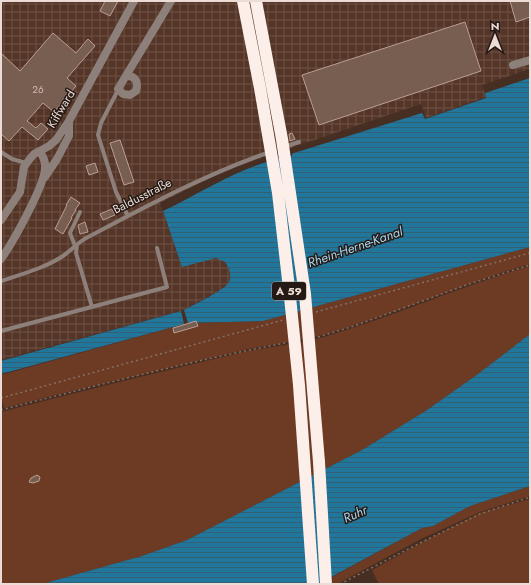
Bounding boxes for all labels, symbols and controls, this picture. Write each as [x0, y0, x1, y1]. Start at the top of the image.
north arrow [475, 16, 515, 56]
text: N [491, 18, 499, 34]
house number: 26 [32, 82, 44, 97]
street label: Kiffward [43, 87, 79, 131]
street label: Baldusstraße [109, 174, 175, 218]
water label: Rhein-Herne-Kanal [305, 221, 406, 272]
road number: A 59 [272, 282, 306, 300]
water label: Ruhr [340, 500, 371, 528]

